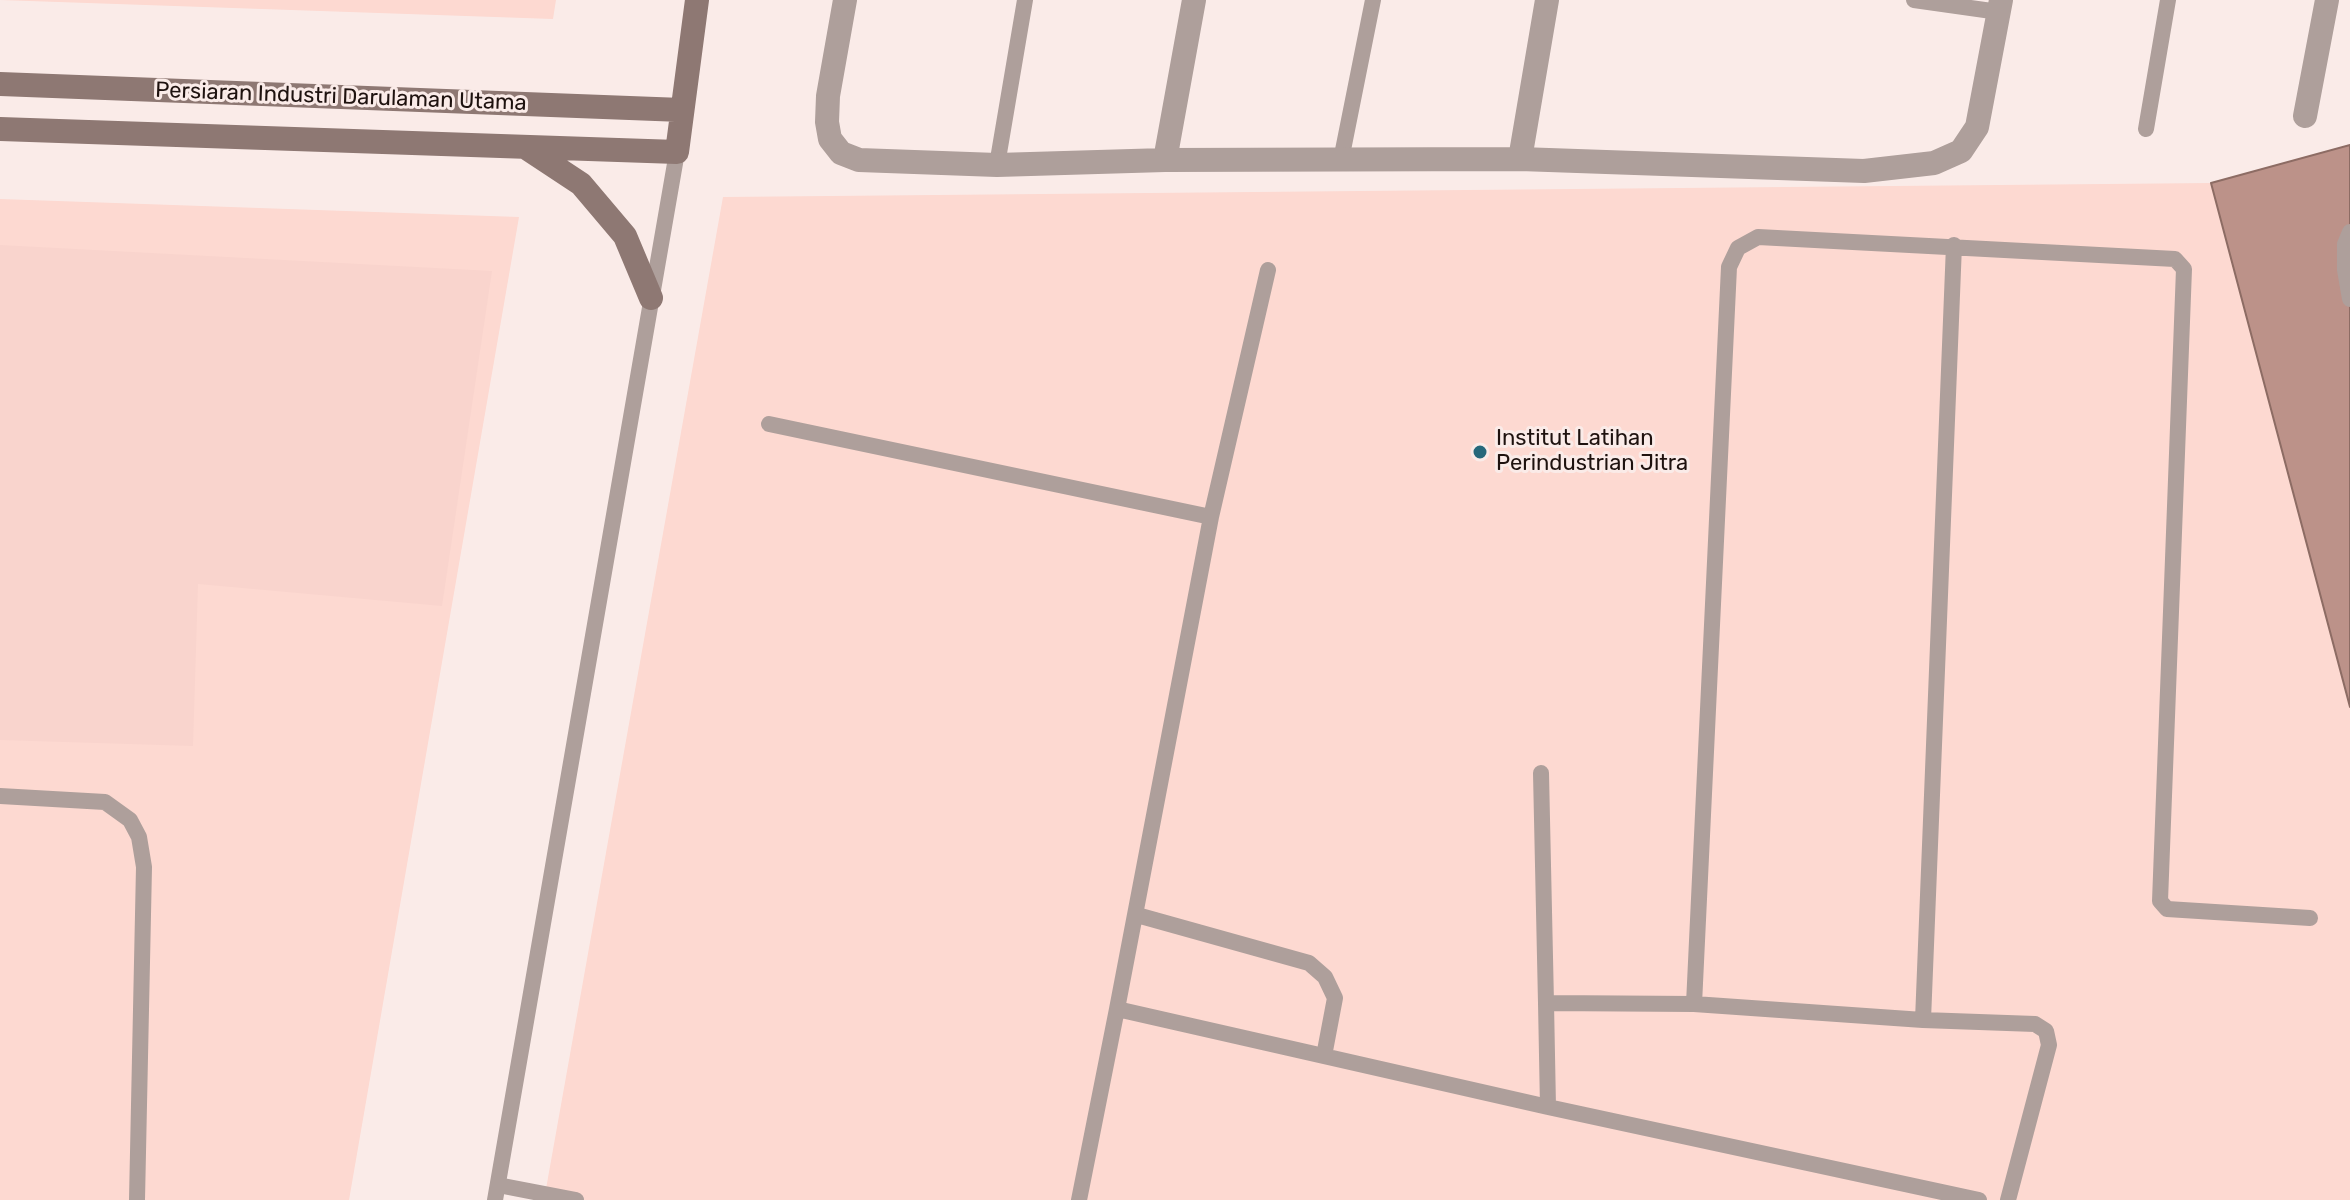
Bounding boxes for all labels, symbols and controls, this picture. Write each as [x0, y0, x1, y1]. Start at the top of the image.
street label: Persiaran Industri Darulaman Utama [155, 77, 527, 117]
place label: Institut Latihan Perindustrian Jitra [1496, 426, 1688, 478]
marker: Institut Latihan Perindustrian Jitra [1471, 443, 1489, 461]

